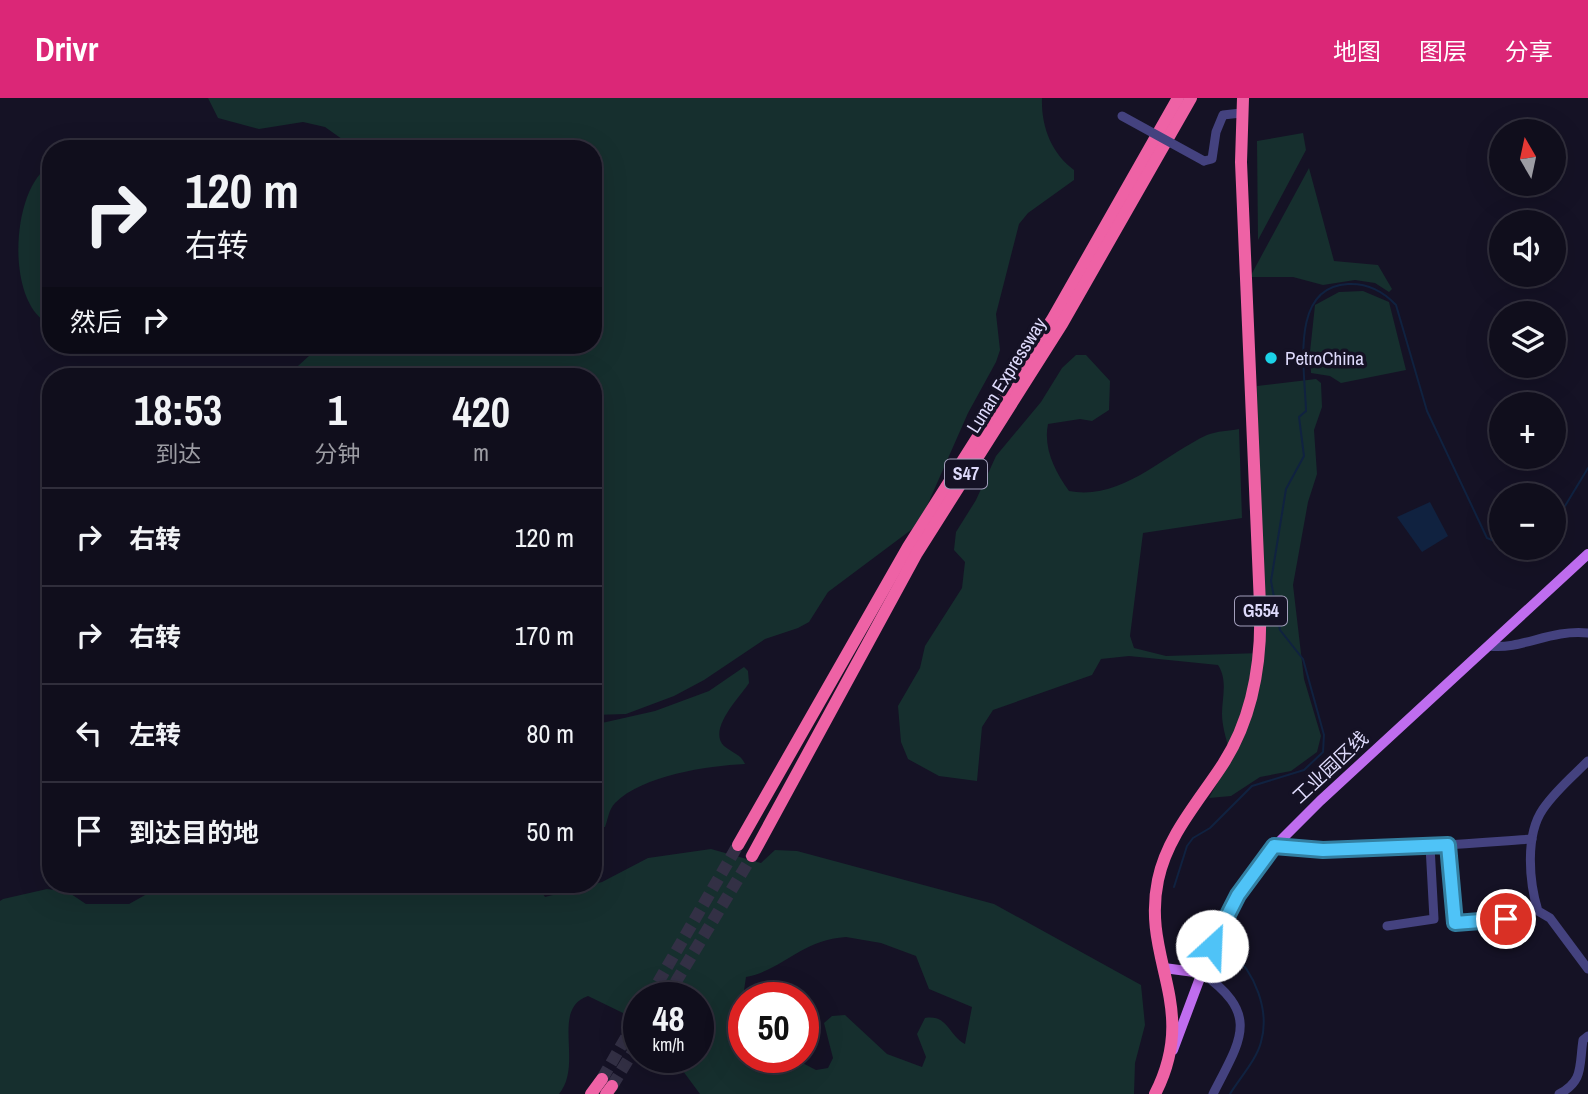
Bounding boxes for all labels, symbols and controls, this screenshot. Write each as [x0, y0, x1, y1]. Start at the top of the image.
text: Drivr [35, 27, 98, 71]
text: 地图 [1333, 35, 1381, 67]
text: 图层 [1419, 35, 1467, 67]
text: 分享 [1505, 35, 1553, 67]
north arrow [1489, 119, 1566, 196]
map controls [1489, 119, 1566, 560]
text: 120 m [185, 157, 299, 223]
icon: right [70, 168, 161, 259]
button: sound [1489, 210, 1566, 287]
text: 右转 [185, 224, 249, 267]
icon: right [136, 301, 174, 339]
button: layers [1489, 301, 1566, 378]
text: 然后 [70, 304, 122, 339]
street label: Lunan Expressway [960, 312, 1052, 438]
place label: PetroChina [1285, 345, 1364, 371]
marker: PetroChina [1263, 350, 1279, 366]
text: 18:53 [134, 382, 222, 438]
text: 1 [328, 382, 347, 438]
text: 420 [452, 384, 510, 440]
button: + [1489, 392, 1566, 469]
text: m [473, 437, 489, 468]
text: 到达 [155, 438, 201, 469]
text: 分钟 [314, 438, 360, 469]
road number: S47 [945, 460, 987, 488]
button: − [1489, 483, 1566, 560]
icon: right [70, 518, 108, 556]
text: 120 m [515, 520, 574, 555]
text: 右转 [129, 521, 181, 556]
road number: G554 [1235, 597, 1287, 626]
icon: right [70, 616, 108, 654]
text: 170 m [515, 618, 574, 653]
text: 右转 [129, 619, 181, 654]
icon: left [70, 714, 108, 752]
text: 80 m [527, 716, 574, 751]
text: 左转 [129, 717, 181, 752]
street label: 工业园区线 [1286, 725, 1374, 809]
icon: arrive [70, 812, 108, 850]
text: 50 m [527, 814, 574, 849]
text: 到达目的地 [129, 815, 259, 850]
pin [1476, 889, 1536, 949]
icon: arrive [1487, 900, 1525, 938]
position arrow [1175, 909, 1249, 983]
speed limit sign: 50 [728, 982, 819, 1073]
text: 48 [653, 995, 684, 1042]
text: km/h [653, 1032, 685, 1057]

